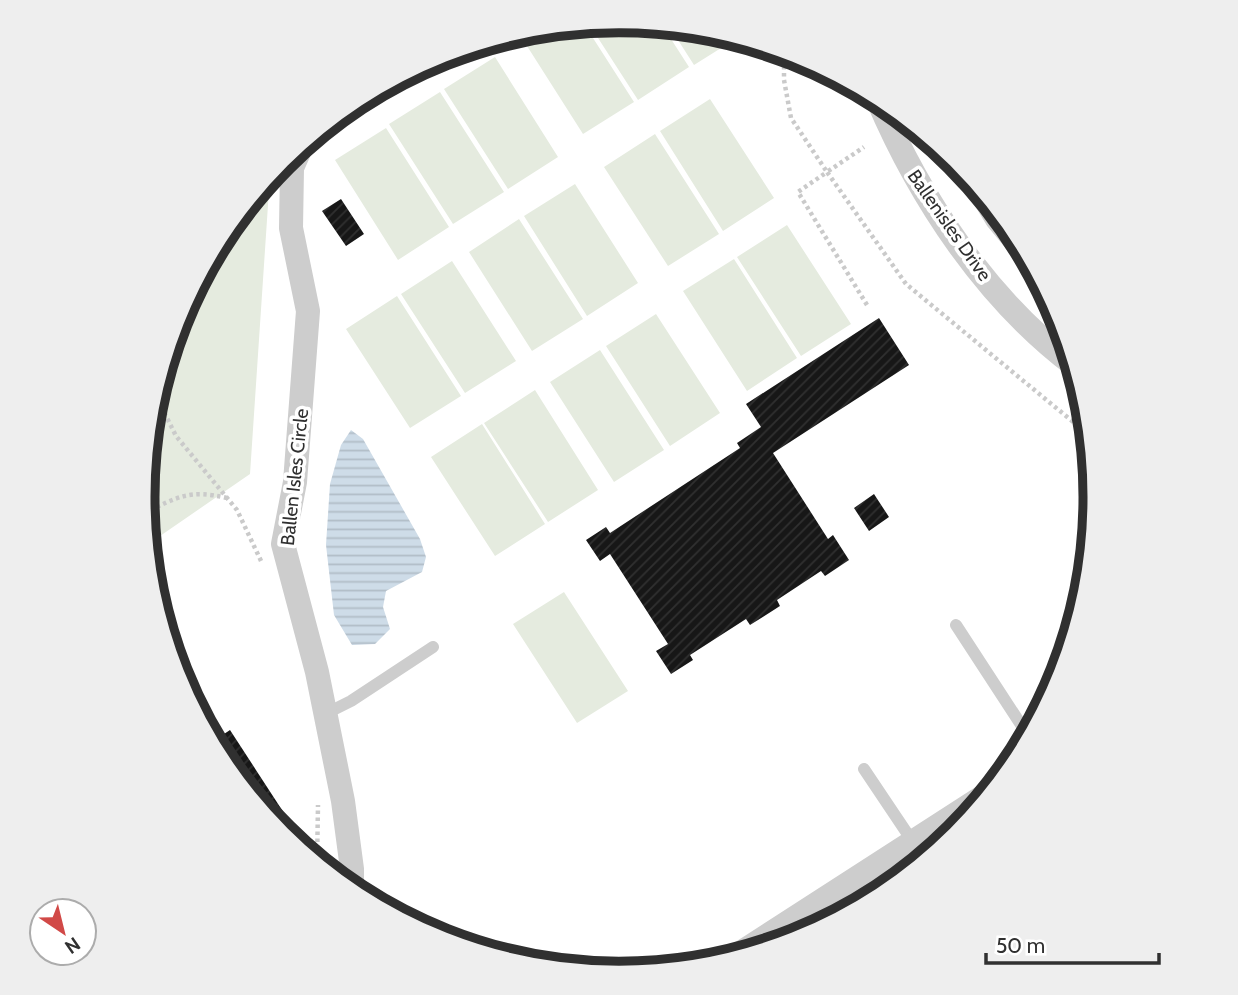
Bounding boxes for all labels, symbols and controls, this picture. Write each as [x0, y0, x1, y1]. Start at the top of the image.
street label: Ballenisles Drive [903, 165, 997, 286]
street label: Ballen Isles Circle [276, 407, 313, 547]
north arrow [28, 897, 98, 967]
scale bar [986, 922, 1159, 966]
text: N [60, 932, 85, 959]
text: 50 m [996, 933, 1045, 958]

